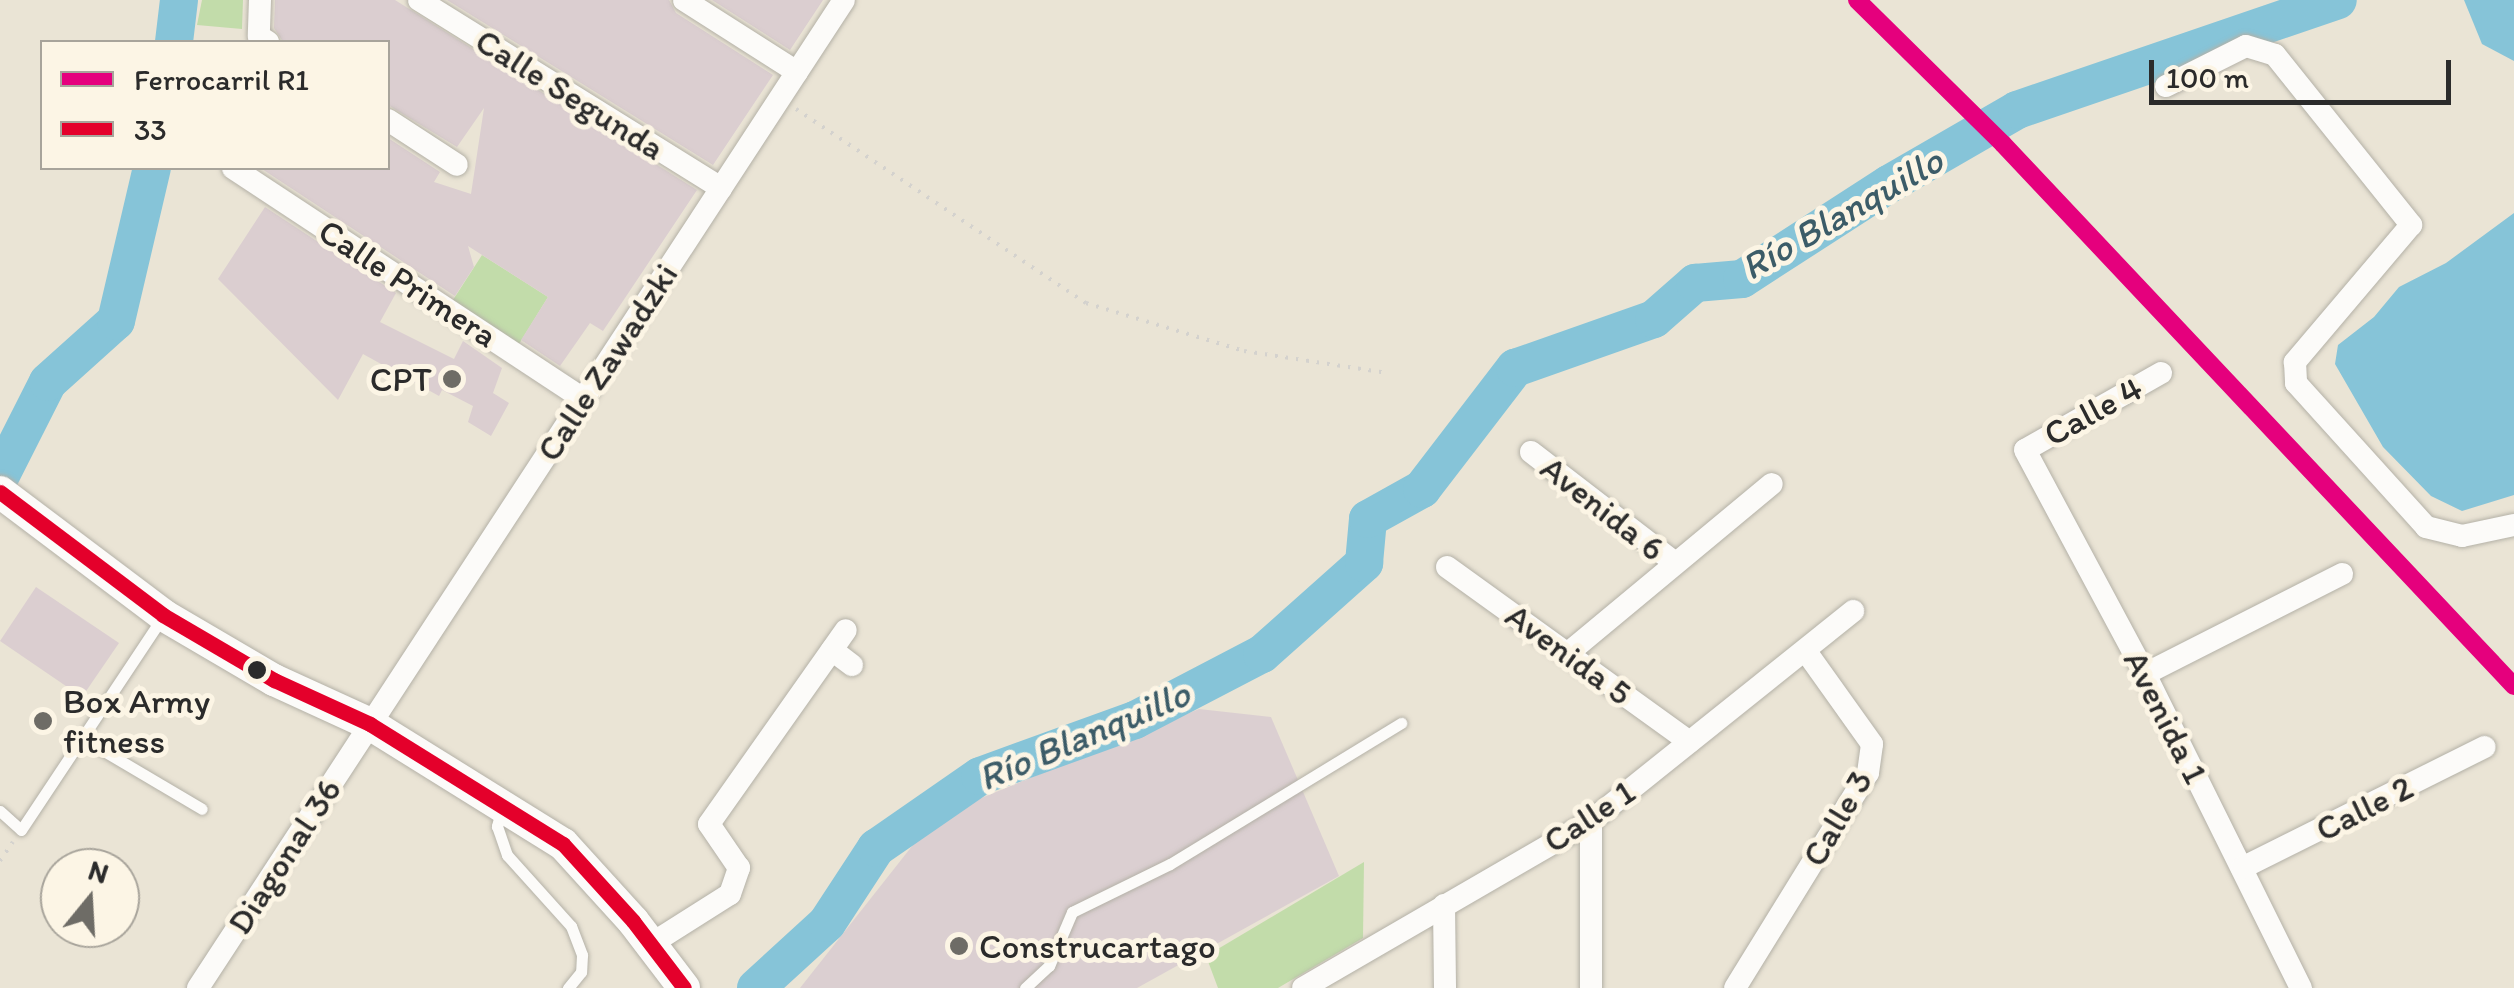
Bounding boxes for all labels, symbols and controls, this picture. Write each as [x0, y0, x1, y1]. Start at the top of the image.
street label: Calle Segunda [468, 19, 672, 169]
legend [40, 40, 390, 170]
scale bar [2154, 40, 2456, 102]
text: 100 m [2166, 59, 2249, 96]
text: Ferrocarril R1 [134, 61, 309, 98]
text: 33 [134, 111, 167, 148]
water label: Río Blanquillo [1732, 138, 1952, 290]
street label: Calle Primera [311, 210, 505, 356]
street label: Calle Zawadzki [528, 256, 686, 468]
place label: CPT [370, 358, 432, 400]
street label: Calle 4 [2036, 367, 2150, 455]
marker: CPT [441, 368, 463, 390]
street label: Avenida 6 [1533, 447, 1673, 569]
street label: Avenida 5 [1498, 594, 1640, 714]
street label: Avenida 1 [2115, 643, 2217, 791]
unlabelled marker [247, 660, 267, 680]
water label: Río Blanquillo [971, 671, 1197, 801]
place label: Box Army fitness [63, 680, 210, 762]
marker: Box Army fitness [32, 710, 54, 732]
street label: Calle 3 [1793, 762, 1881, 874]
street label: Calle 2 [2308, 766, 2420, 850]
street label: Diagonal 36 [218, 770, 350, 942]
street label: Calle 1 [1535, 770, 1643, 862]
north arrow [40, 848, 140, 948]
text: N [84, 852, 113, 890]
place label: Construcartago [979, 925, 1216, 967]
marker: Construcartago [948, 935, 970, 957]

